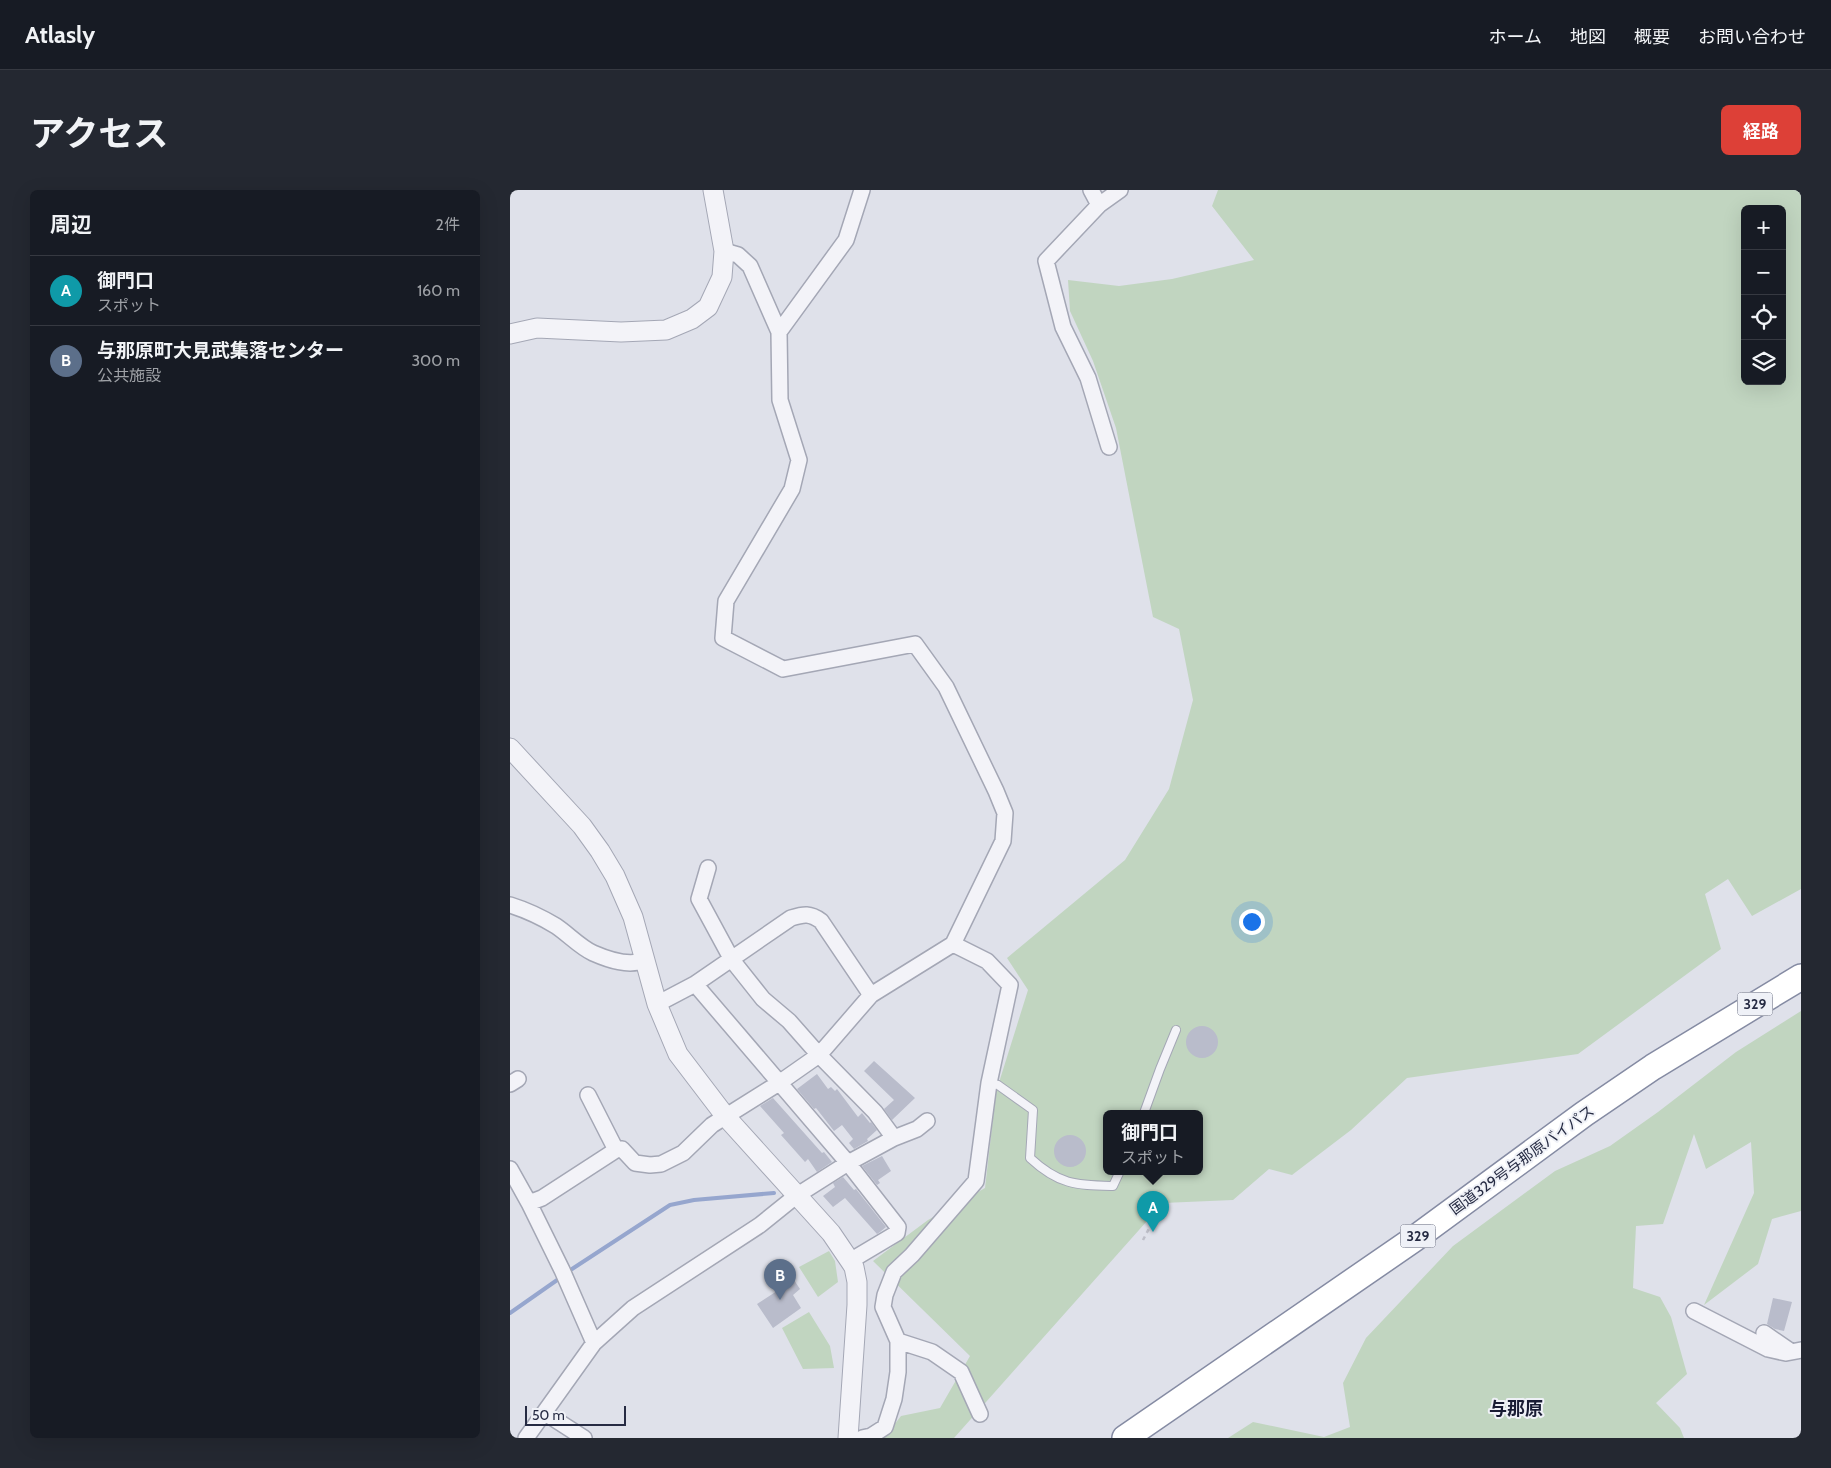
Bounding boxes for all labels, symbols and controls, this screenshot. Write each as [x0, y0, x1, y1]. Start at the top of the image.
text: Atlasly [25, 20, 95, 49]
text: ホーム [1489, 26, 1542, 48]
text: 地図 [1570, 26, 1606, 48]
text: 概要 [1634, 26, 1670, 48]
text: お問い合わせ [1698, 26, 1806, 48]
button: 経路 [1721, 105, 1801, 155]
text: アクセス [30, 112, 168, 155]
map controls [1741, 205, 1786, 385]
button: + [1741, 205, 1786, 250]
text: 周辺 [50, 212, 92, 237]
text: 2件 [436, 215, 460, 234]
button: − [1741, 250, 1786, 295]
text: 御門口 [97, 269, 154, 292]
text: A [61, 281, 71, 300]
text: 160 m [417, 281, 460, 300]
button: locate [1741, 295, 1786, 340]
text: スポット [97, 296, 161, 315]
text: 与那原町大見武集落センター [97, 339, 344, 362]
button: layers [1741, 340, 1786, 385]
text: B [61, 351, 71, 370]
text: 300 m [411, 351, 460, 370]
text: 公共施設 [97, 366, 161, 385]
your location [1239, 909, 1265, 935]
road number: 329 [1738, 992, 1772, 1016]
street label: 国道329号与那原バイパス [1446, 1102, 1598, 1218]
popup [1103, 1110, 1203, 1175]
text: 御門口 [1121, 1121, 1178, 1144]
text: スポット [1121, 1148, 1185, 1167]
pin: A [1137, 1191, 1169, 1232]
road number: 329 [1400, 1224, 1436, 1248]
pin: B [764, 1259, 796, 1300]
district label: 与那原 [1489, 1398, 1543, 1420]
scale bar [525, 1403, 626, 1426]
text: 50 m [532, 1406, 565, 1424]

